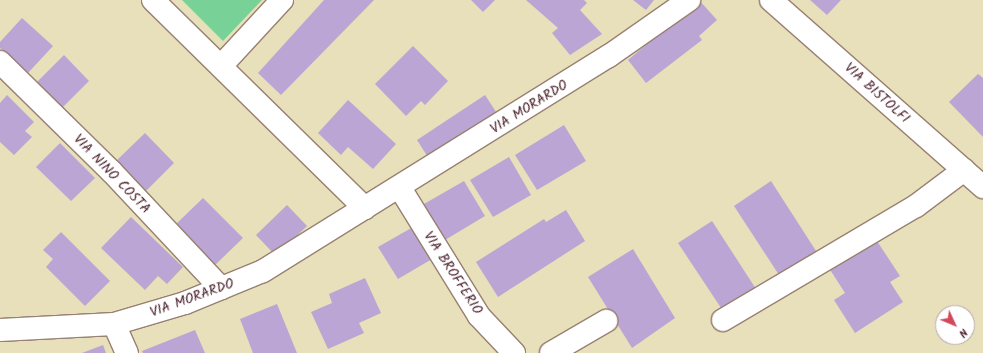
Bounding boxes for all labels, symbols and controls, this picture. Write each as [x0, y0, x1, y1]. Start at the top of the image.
street label: VIA BISTOLFI [841, 59, 913, 127]
street label: VIA MORARDO [487, 77, 571, 137]
street label: VIA NINO COSTA [70, 131, 154, 217]
street label: VIA BROFFERIO [420, 228, 486, 318]
street label: VIA MORARDO [148, 275, 236, 321]
north arrow [935, 305, 975, 345]
text: N [954, 324, 972, 341]

